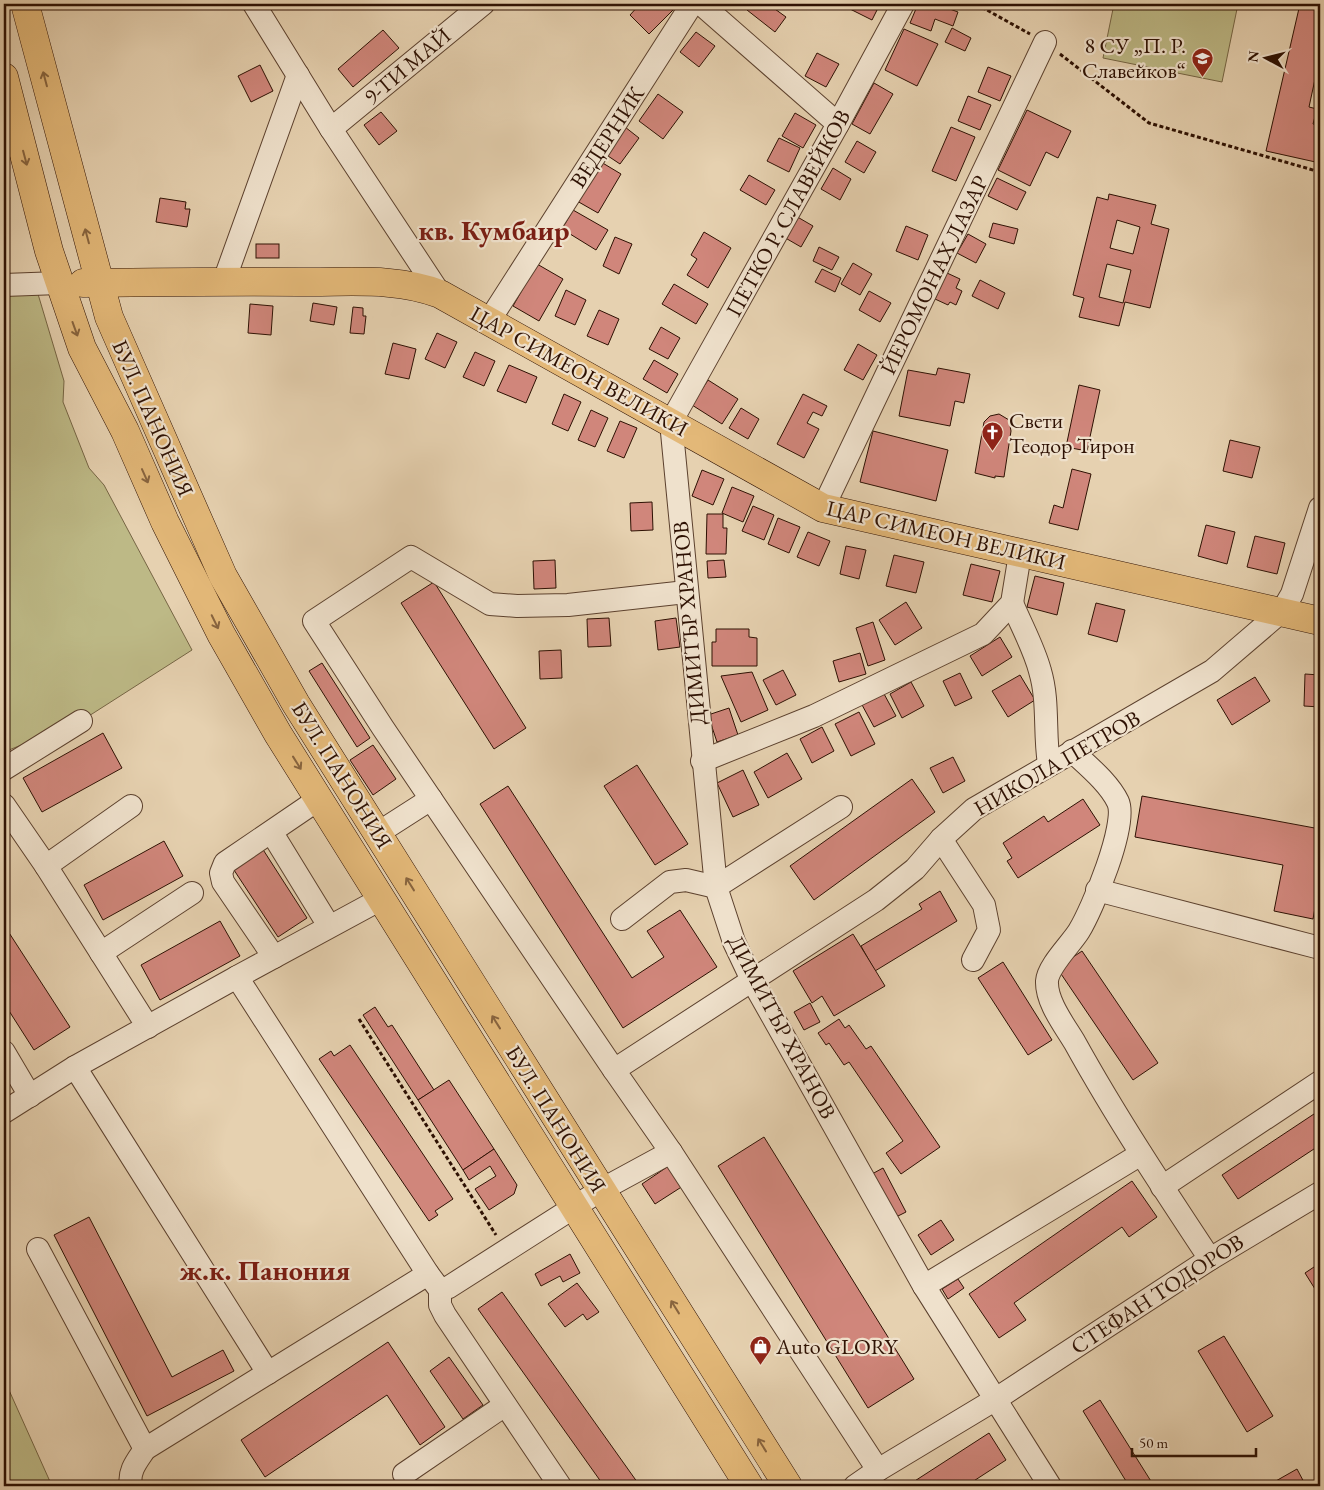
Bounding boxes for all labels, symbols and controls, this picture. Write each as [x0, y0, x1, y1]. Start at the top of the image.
street label: 9-ТИ МАЙ [358, 21, 457, 111]
place label: 8 СУ „П. Р. Славейков“ [1082, 31, 1186, 85]
north arrow [1242, 32, 1292, 82]
school or university icon: 8 СУ „П. Р. Славейков“ [1190, 46, 1214, 77]
text: N [1243, 49, 1263, 63]
one-way arrow [39, 71, 49, 87]
street label: ВЕДЕРНИК [563, 80, 651, 193]
street label: ПЕТКО Р. СЛАВЕЙКОВ [719, 104, 857, 322]
one-way arrow [21, 149, 30, 165]
street label: ЙЕРОМОНАХ ЛАЗАР [873, 171, 995, 379]
district label: кв. Кумбаир [419, 212, 569, 248]
one-way arrow [81, 228, 91, 244]
street label: ЦАР СИМЕОН ВЕЛИКИ [465, 299, 693, 443]
one-way arrow [71, 321, 80, 337]
street label: БУЛ. ПАНОНИЯ [105, 335, 201, 501]
place label: Свети Теодор Тирон [1009, 406, 1135, 460]
church icon: Свети Теодор Тирон [981, 421, 1005, 452]
one-way arrow [140, 468, 150, 483]
street label: ЦАР СИМЕОН ВЕЛИКИ [824, 493, 1069, 577]
street label: ДИМИТЪР ХРАНОВ [666, 520, 712, 726]
one-way arrow [210, 615, 220, 630]
street label: БУЛ. ПАНОНИЯ [285, 696, 399, 854]
street label: НИКОЛА ПЕТРОВ [968, 703, 1146, 822]
one-way arrow [292, 755, 302, 769]
one-way arrow [404, 877, 414, 891]
street label: ДИМИТЪР ХРАНОВ [721, 930, 843, 1124]
one-way arrow [490, 1015, 500, 1029]
street label: БУЛ. ПАНОНИЯ [499, 1040, 613, 1198]
street label: СТЕФАН ТОДОРОВ [1065, 1227, 1249, 1361]
district label: ж.к. Панония [180, 1252, 350, 1288]
one-way arrow [670, 1301, 680, 1315]
place label: Auto GLORY [775, 1332, 899, 1361]
shop icon: Auto GLORY [748, 1334, 772, 1365]
scale bar [1132, 1425, 1255, 1457]
text: 50 m [1139, 1433, 1168, 1452]
one-way arrow [756, 1438, 767, 1452]

